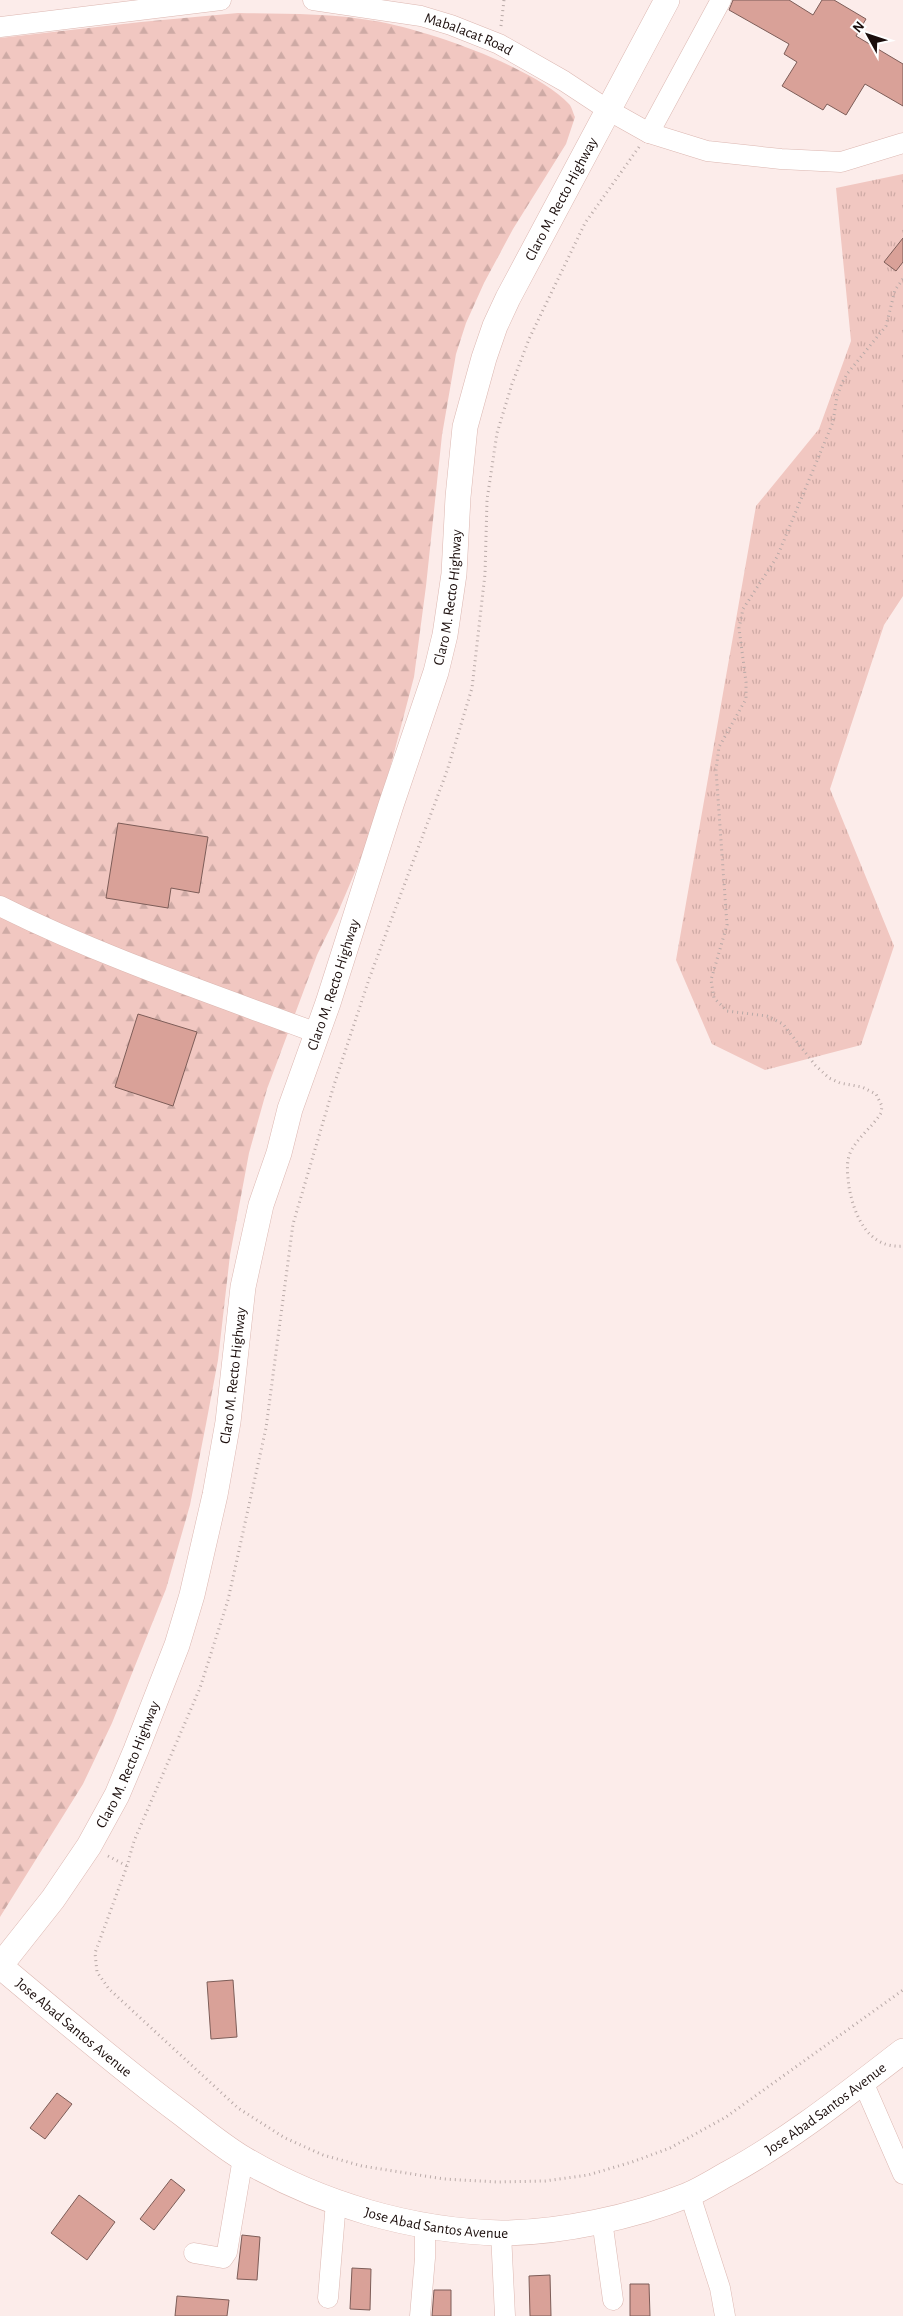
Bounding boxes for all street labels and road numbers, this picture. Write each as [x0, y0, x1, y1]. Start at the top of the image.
street label: Mabalacat Road [423, 10, 515, 58]
street label: Claro M. Recto Highway [522, 134, 601, 263]
street label: Claro M. Recto Highway [431, 528, 464, 667]
street label: Claro M. Recto Highway [305, 917, 362, 1053]
street label: Claro M. Recto Highway [217, 1306, 249, 1445]
street label: Claro M. Recto Highway [93, 1698, 163, 1831]
street label: Jose Abad Santos Avenue [13, 1976, 134, 2080]
street label: Jose Abad Santos Avenue [763, 2060, 889, 2158]
street label: Jose Abad Santos Avenue [363, 2205, 508, 2241]

